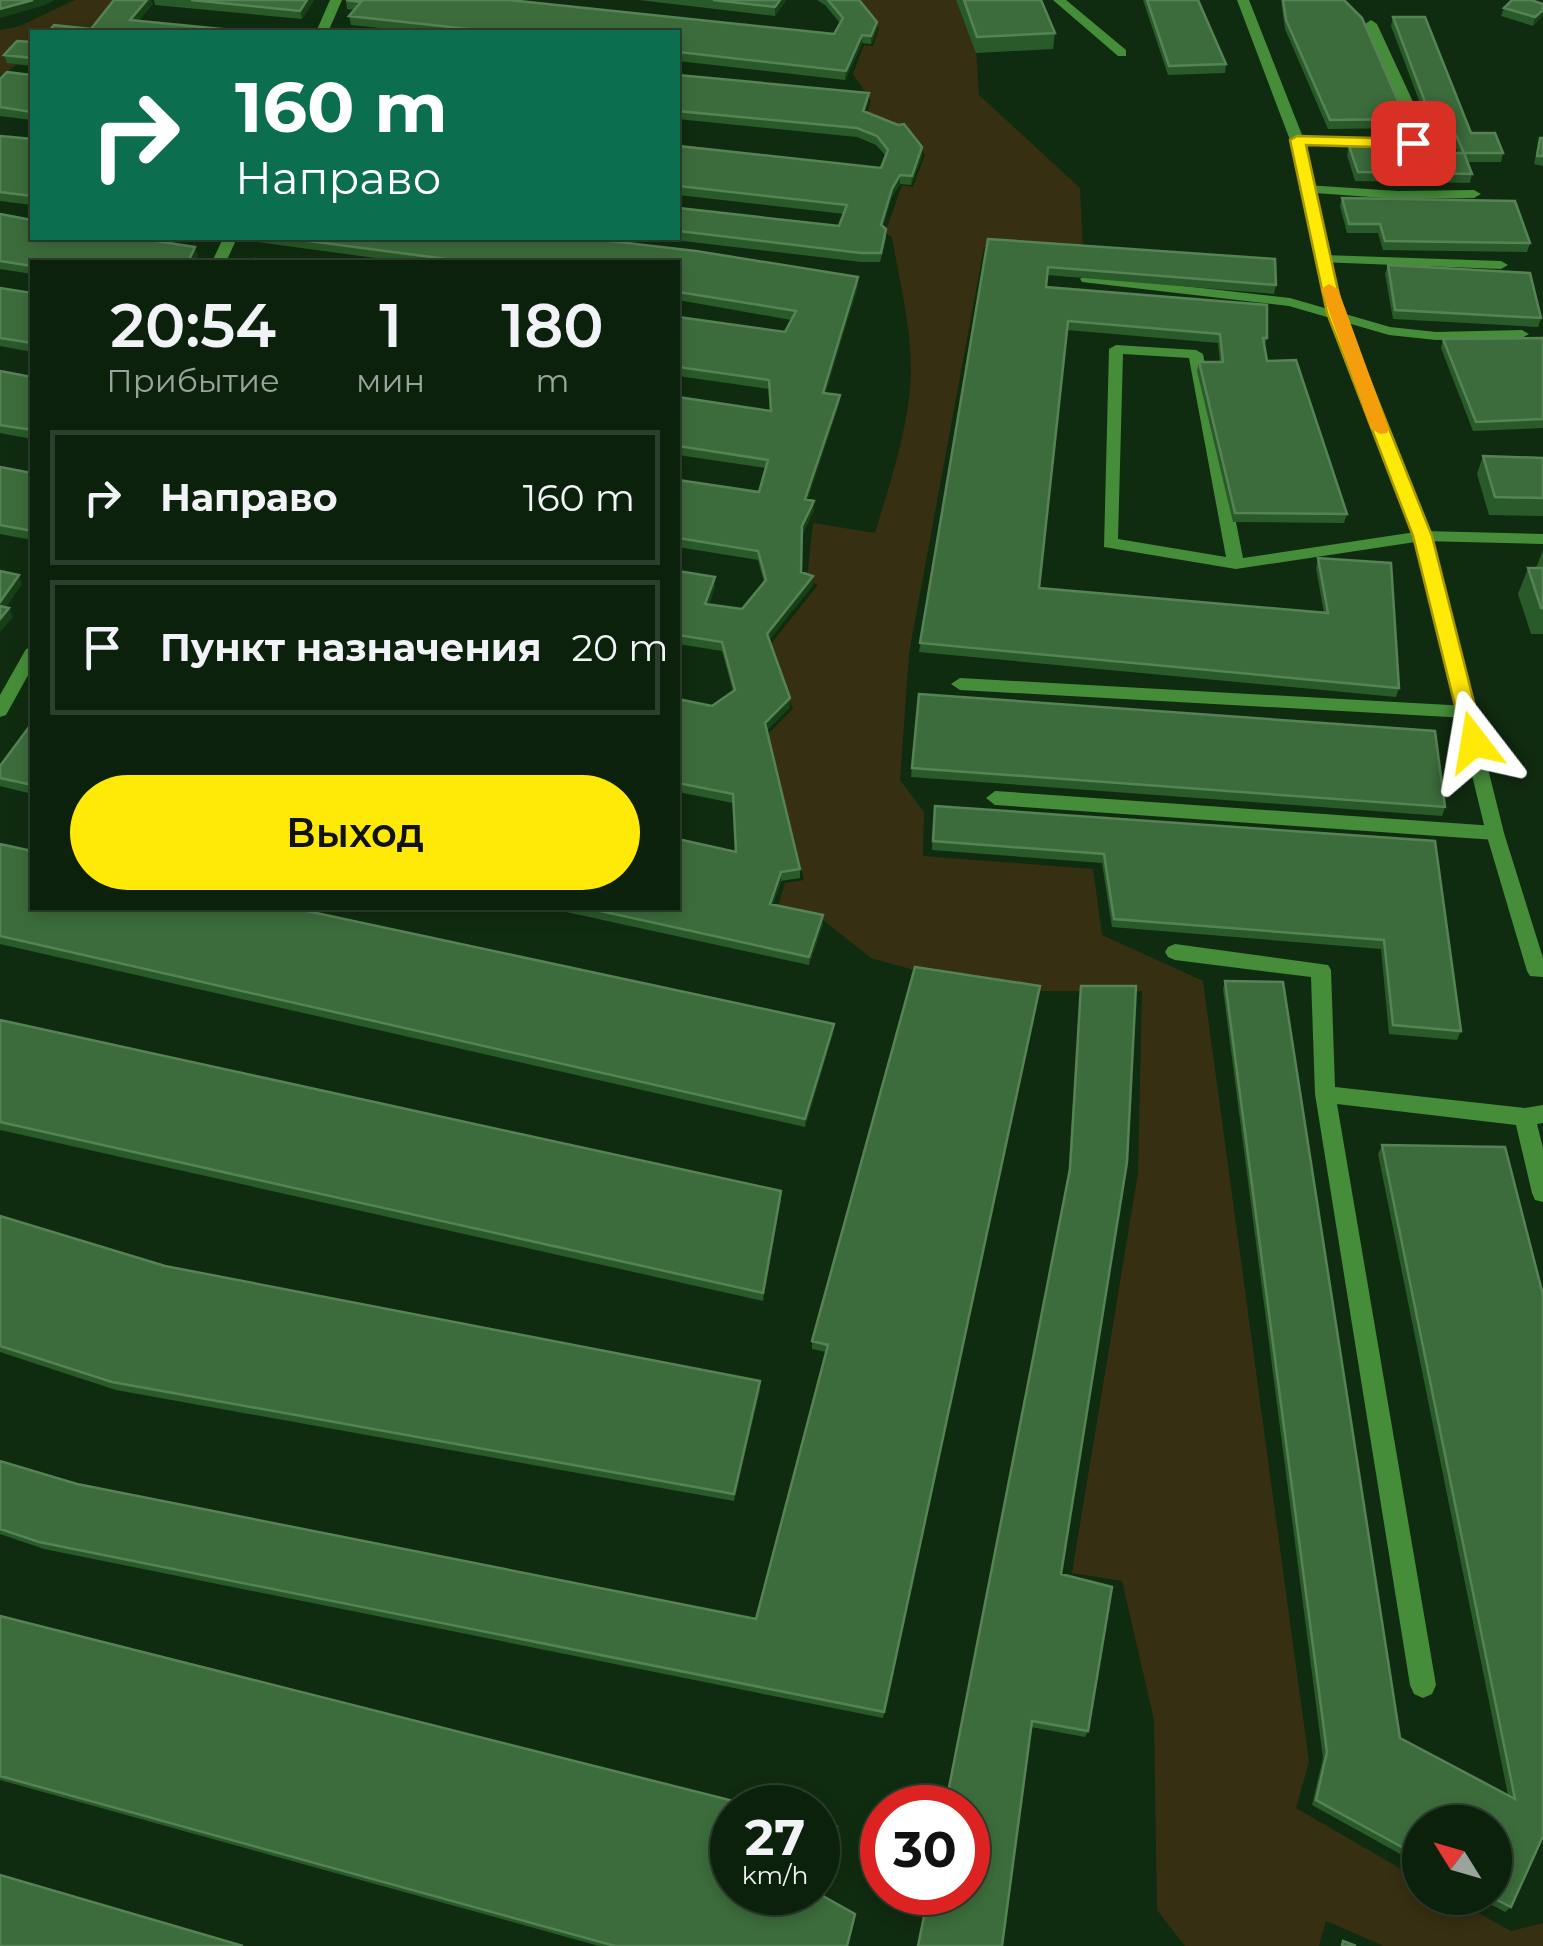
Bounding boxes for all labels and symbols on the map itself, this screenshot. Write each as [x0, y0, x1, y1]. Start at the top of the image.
pin [1371, 101, 1456, 186]
position arrow [1422, 690, 1526, 794]
speed limit sign: 30 [860, 1785, 990, 1915]
north arrow [1402, 1805, 1512, 1915]

